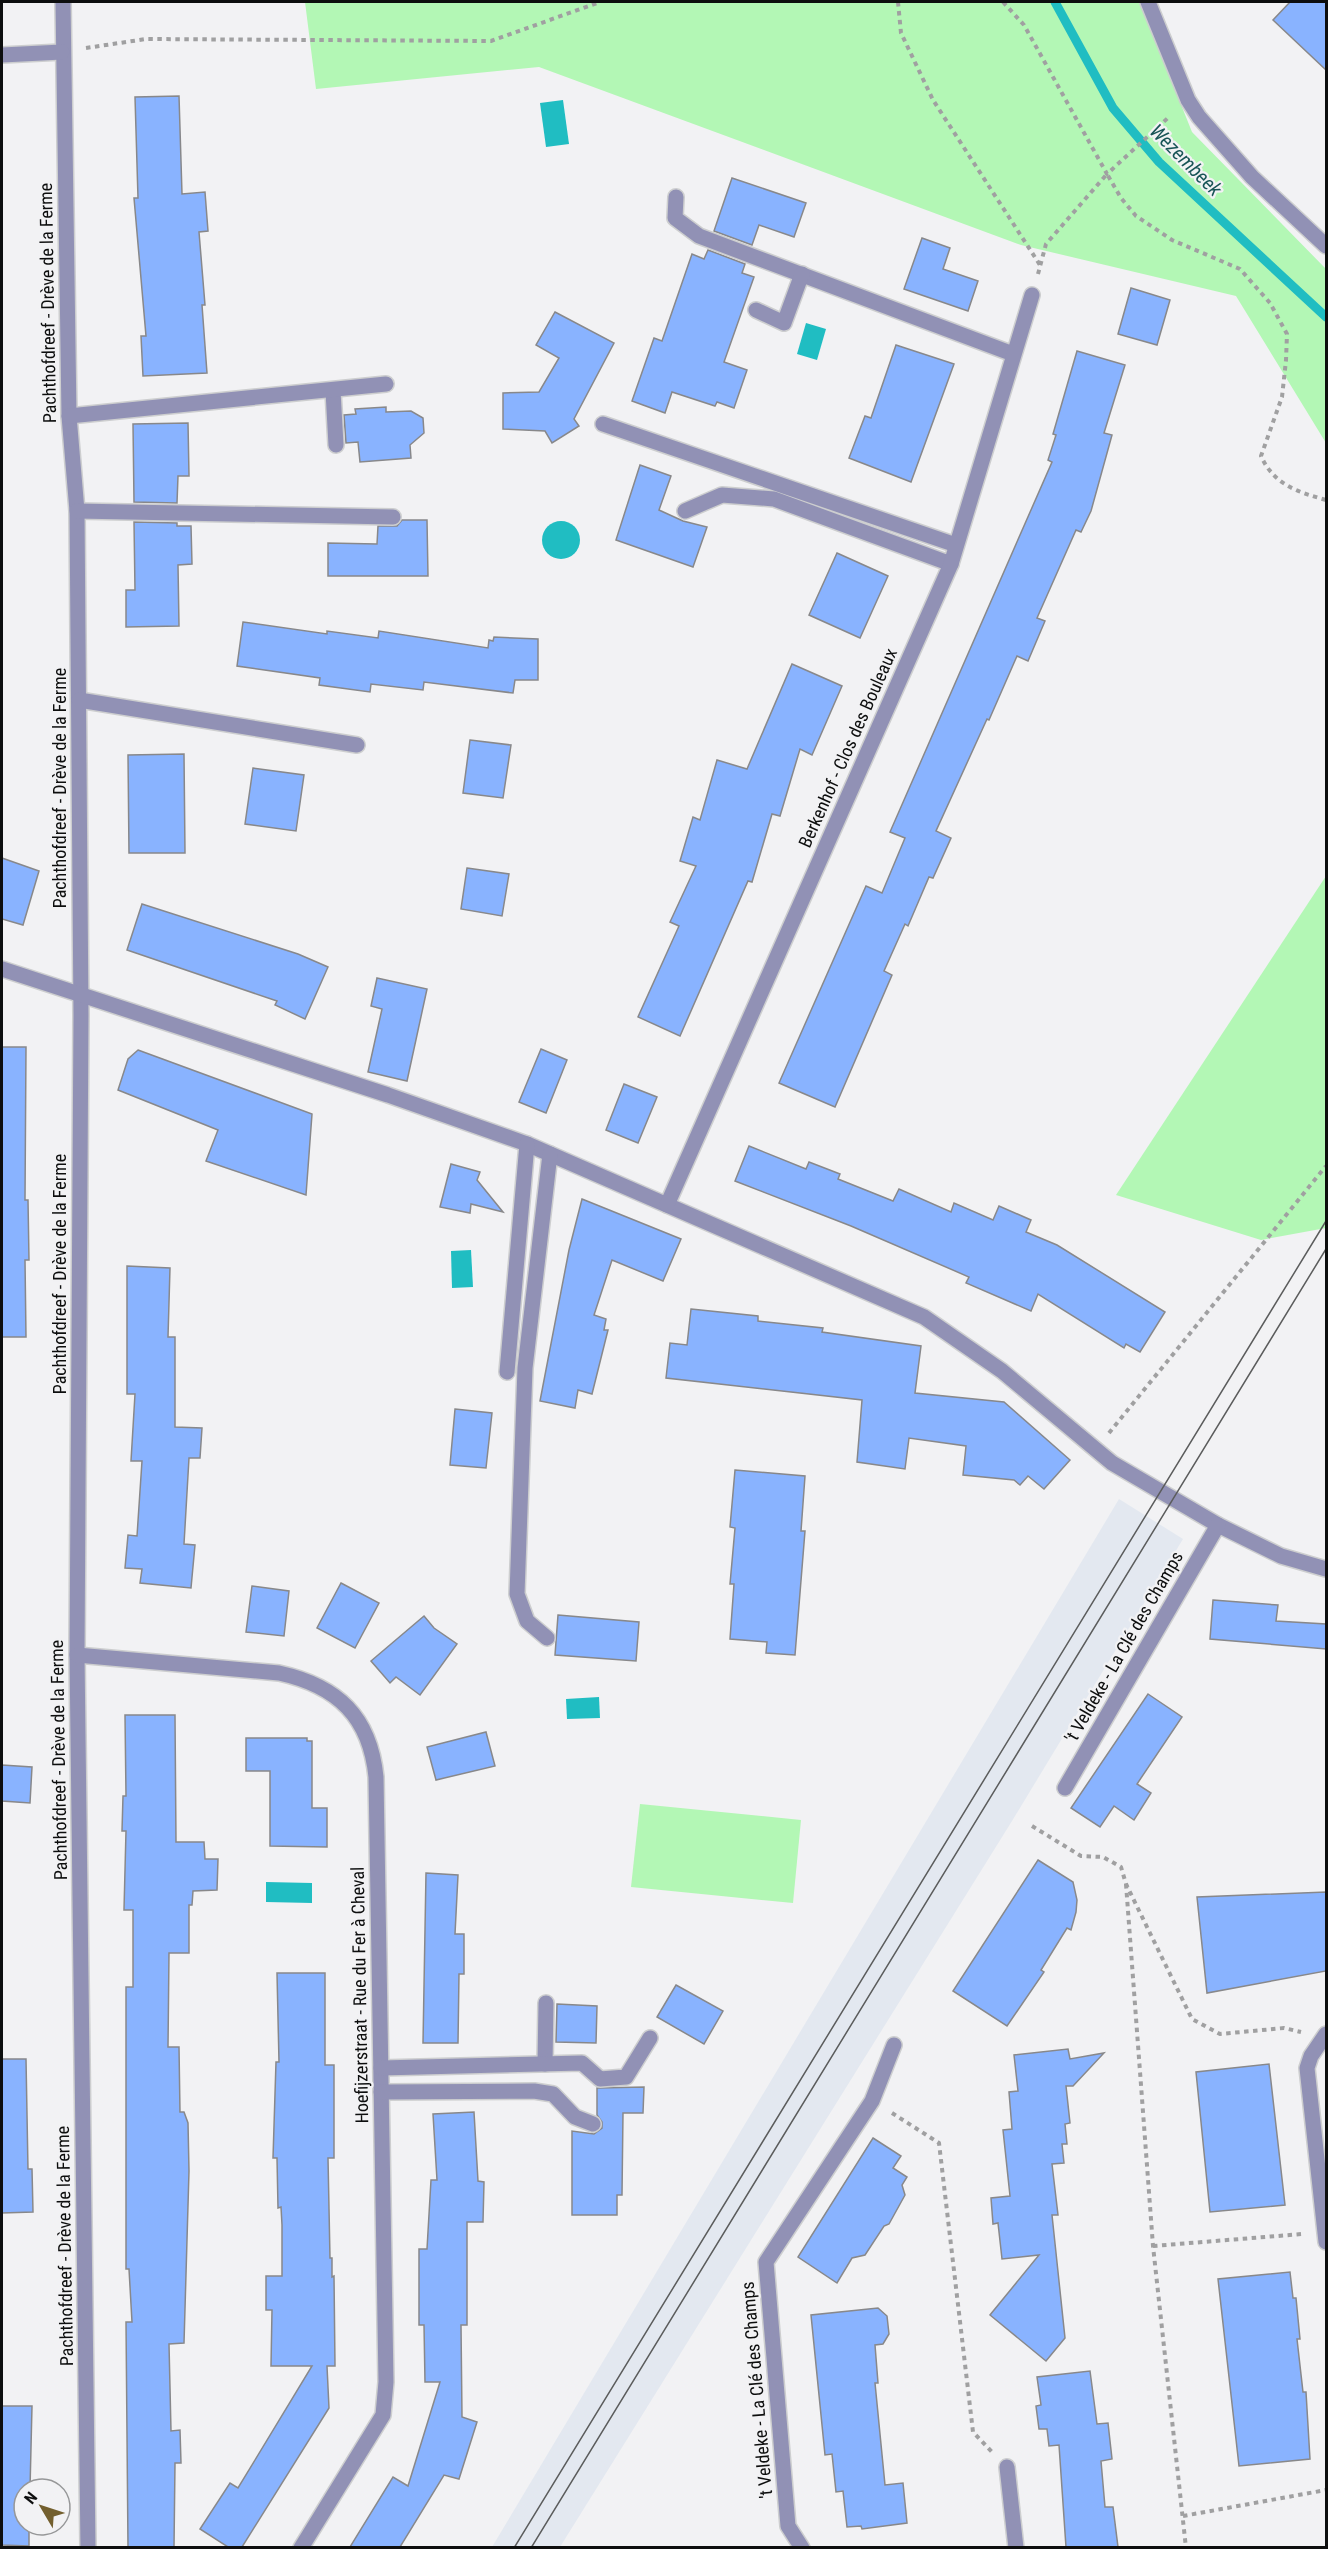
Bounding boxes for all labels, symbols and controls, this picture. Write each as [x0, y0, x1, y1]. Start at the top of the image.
water label: Wezembeek [1145, 119, 1228, 202]
street label: Pachthofdreef - Drève de la Ferme [35, 183, 60, 423]
street label: Berkenhof - Clos des Bouleaux [794, 645, 901, 851]
street label: Pachthofdreef - Drève de la Ferme [49, 668, 70, 908]
street label: Pachthofdreef - Drève de la Ferme [49, 1154, 70, 1394]
street label: 't Veldeke - La Clé des Champs [1060, 1547, 1187, 1746]
street label: Pachthofdreef - Drève de la Ferme [46, 1640, 71, 1880]
street label: Hoefijzerstraat - Rue du Fer à Cheval [347, 1867, 372, 2123]
street label: Pachthofdreef - Drève de la Ferme [52, 2126, 77, 2366]
street label: 't Veldeke - La Clé des Champs [737, 2281, 776, 2499]
north arrow [12, 2477, 72, 2537]
text: N [20, 2488, 41, 2508]

